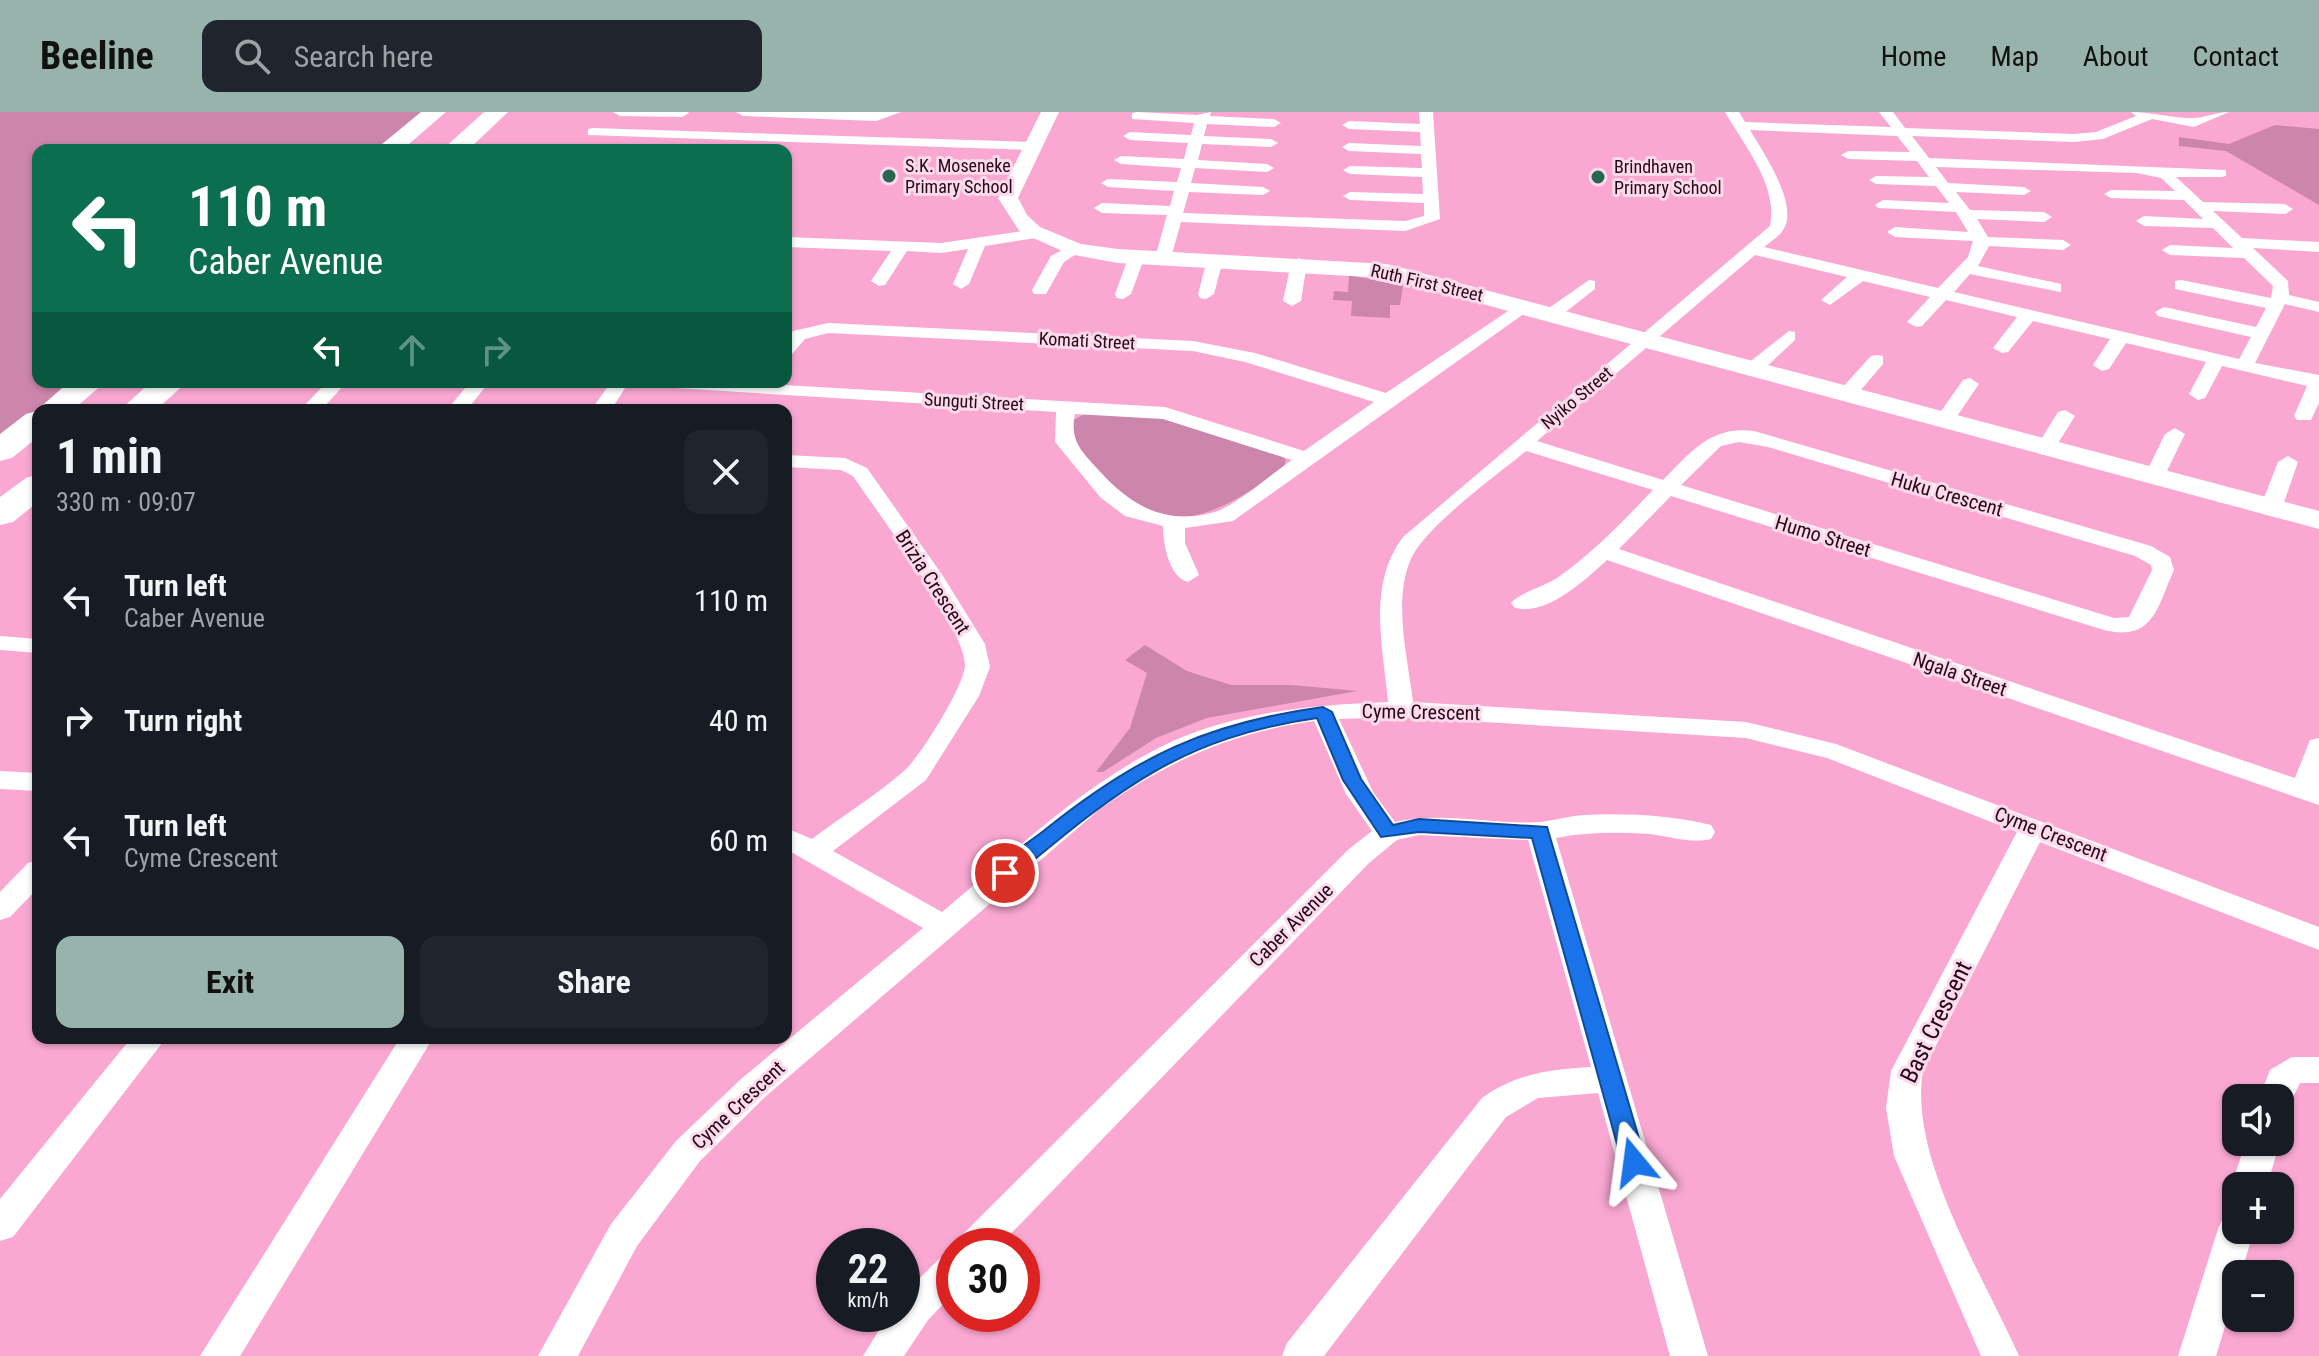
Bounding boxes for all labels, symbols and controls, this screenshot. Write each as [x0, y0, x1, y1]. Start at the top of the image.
search box [202, 20, 762, 92]
text: Beeline [40, 34, 154, 78]
icon: search [230, 34, 274, 78]
text: Search here [294, 39, 433, 74]
text: Home [1881, 40, 1946, 73]
text: Map [1990, 40, 2039, 73]
text: About [2083, 40, 2149, 73]
text: Contact [2193, 40, 2279, 73]
place label: S.K. Moseneke Primary School [905, 155, 1013, 197]
place label: Brindhaven Primary School [1614, 156, 1722, 198]
marker: S.K. Moseneke Primary School [880, 167, 898, 185]
marker: Brindhaven Primary School [1589, 168, 1607, 186]
text: 110 m [188, 174, 327, 240]
icon: left [56, 176, 160, 280]
text: Caber Avenue [188, 241, 383, 283]
street label: Ruth First Street [1369, 259, 1485, 306]
street label: Komati Street [1038, 327, 1136, 354]
icon: left [306, 328, 350, 372]
icon: ahead [390, 328, 434, 372]
icon: right [474, 328, 518, 372]
street label: Nyiko Street [1537, 362, 1616, 433]
street label: Sunguti Street [923, 388, 1025, 415]
text: 1 min [56, 428, 163, 485]
button: close [684, 430, 768, 514]
street label: Huku Crescent [1888, 467, 2006, 521]
text: 330 m · 09:07 [56, 487, 196, 517]
street label: Humo Street [1772, 510, 1874, 562]
street label: Brizia Crescent [891, 526, 976, 639]
text: Turn left [124, 568, 227, 603]
icon: left [56, 578, 100, 622]
text: 110 m [694, 583, 768, 618]
text: Caber Avenue [124, 603, 265, 633]
street label: Ngala Street [1910, 647, 2010, 701]
icon: right [56, 698, 100, 742]
street label: Cyme Crescent [1361, 699, 1481, 725]
text: Turn right [124, 703, 242, 738]
text: 40 m [709, 703, 768, 738]
street label: Cyme Crescent [1991, 802, 2111, 866]
text: Turn left [124, 808, 227, 843]
icon: left [56, 818, 100, 862]
text: 60 m [709, 823, 768, 858]
pin [971, 839, 1039, 907]
text: Cyme Crescent [124, 843, 278, 873]
icon: arrive [983, 851, 1027, 895]
street label: Caber Avenue [1244, 878, 1338, 972]
button: Exit [56, 936, 404, 1028]
button: Share [420, 936, 768, 1028]
street label: Bast Crescent [1894, 956, 1978, 1088]
street label: Cyme Crescent [686, 1056, 790, 1154]
map controls [2222, 1084, 2294, 1332]
button: sound [2222, 1084, 2294, 1156]
position arrow [1592, 1120, 1676, 1204]
button: + [2222, 1172, 2294, 1244]
speed limit sign: 30 [936, 1228, 1040, 1332]
text: 22 [848, 1246, 888, 1293]
button: − [2222, 1260, 2294, 1332]
text: km/h [847, 1288, 889, 1312]

